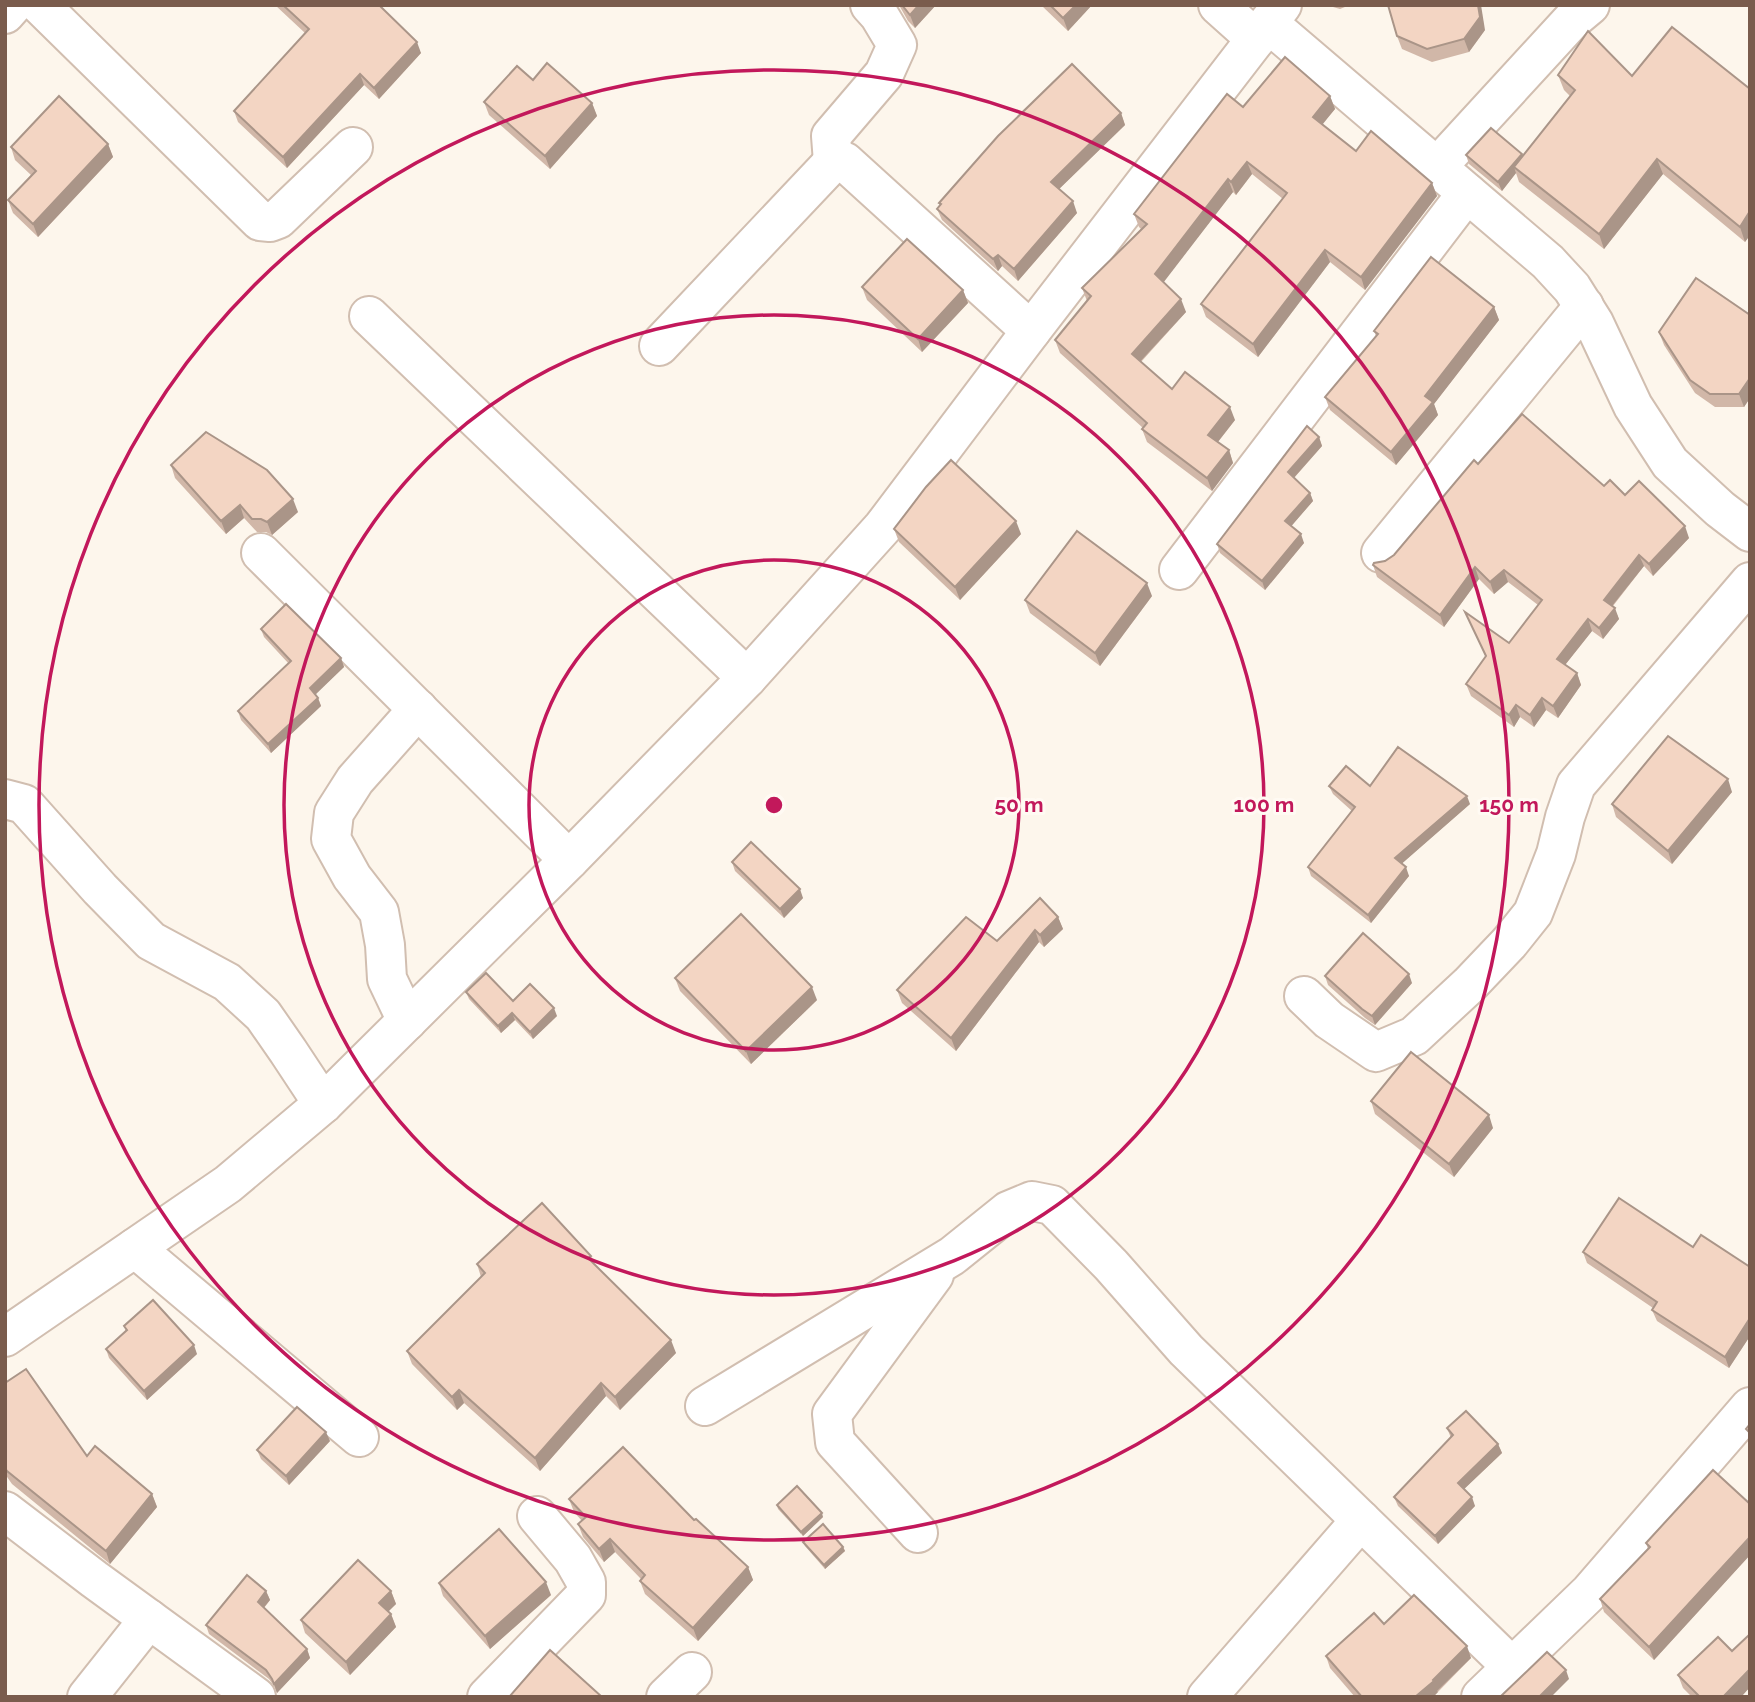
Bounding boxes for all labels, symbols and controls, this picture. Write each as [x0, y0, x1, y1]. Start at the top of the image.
text: 50 m [994, 792, 1044, 817]
text: 100 m [1234, 792, 1294, 817]
text: 150 m [1479, 792, 1539, 817]
centre of rings [762, 793, 786, 817]

